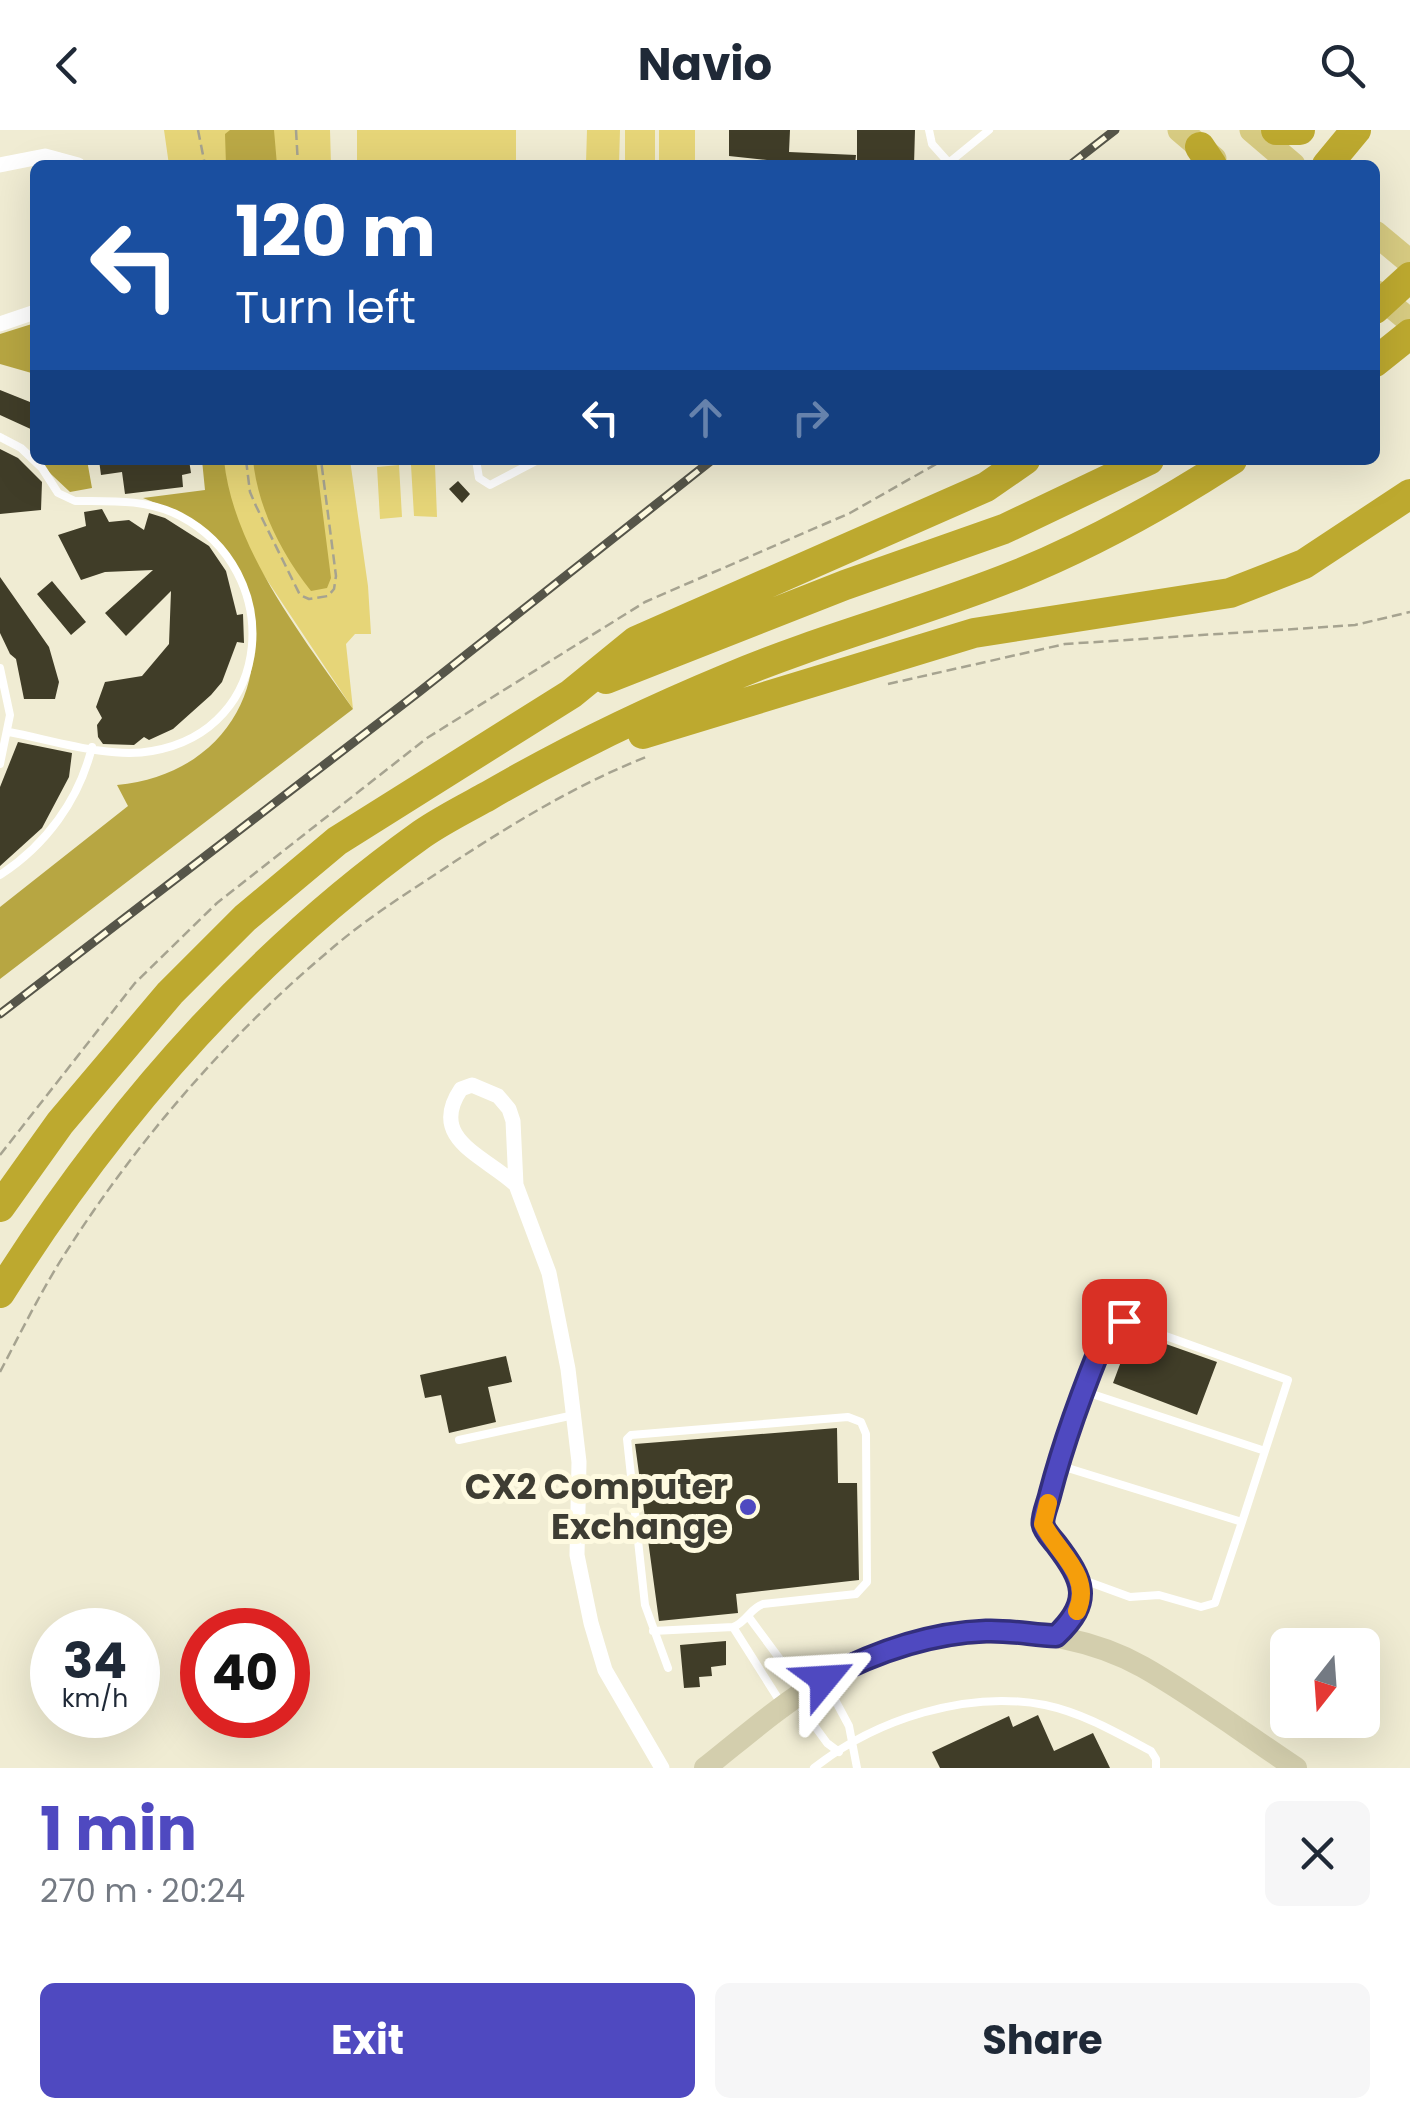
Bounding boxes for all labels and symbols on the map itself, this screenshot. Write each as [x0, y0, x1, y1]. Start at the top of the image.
pin [1082, 1279, 1167, 1364]
place label: CX2 Computer Exchange [465, 1462, 728, 1551]
marker: CX2 Computer Exchange [737, 1496, 759, 1518]
speed limit sign: 40 [180, 1608, 310, 1738]
position arrow [772, 1627, 876, 1731]
north arrow [1270, 1628, 1380, 1738]

